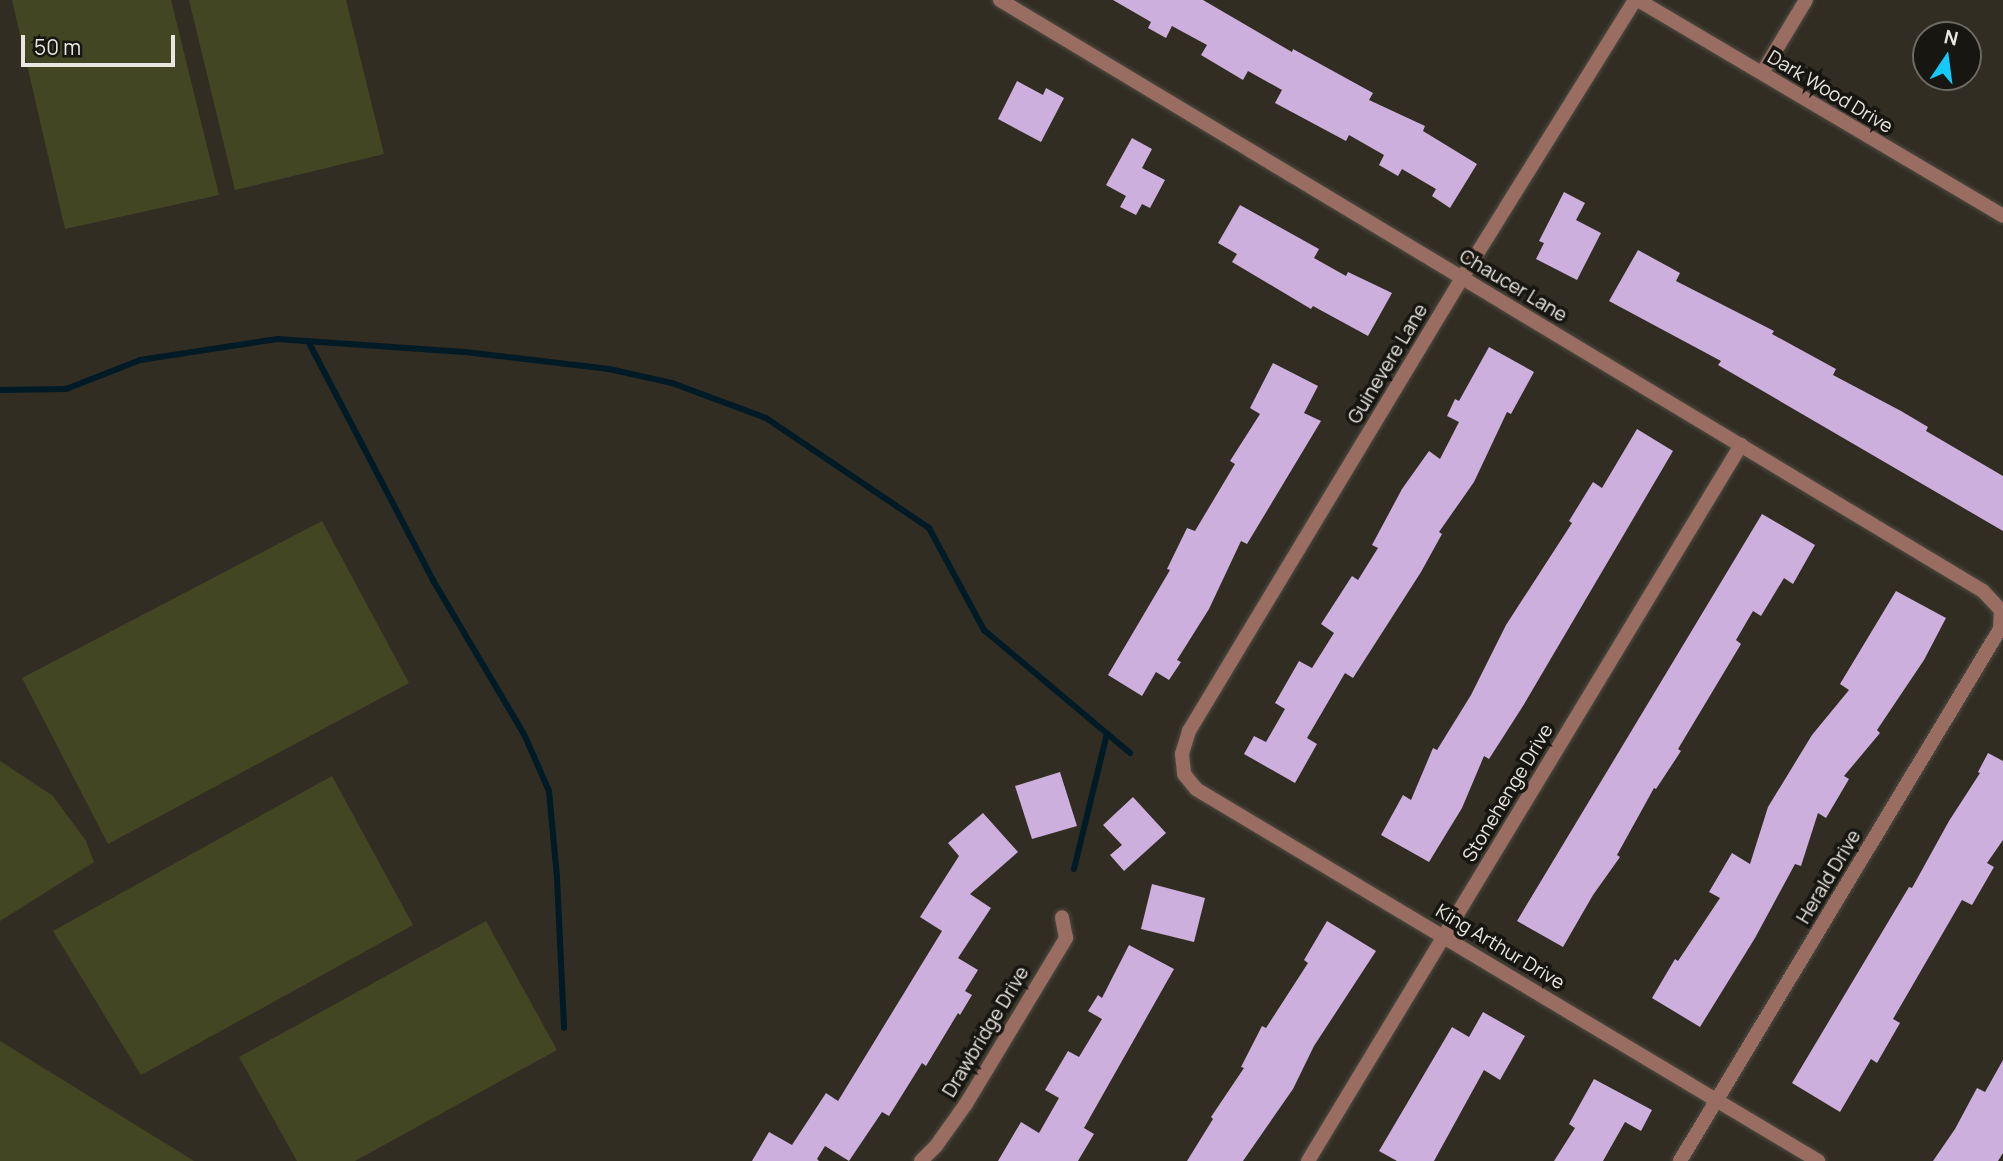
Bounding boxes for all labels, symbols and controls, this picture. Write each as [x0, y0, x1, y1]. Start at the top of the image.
scale bar [24, 21, 178, 65]
north arrow [1912, 21, 1982, 91]
text: N [1942, 23, 1961, 52]
text: 50 m [34, 33, 81, 61]
street label: Dark Wood Drive [1763, 46, 1897, 138]
street label: Chaucer Lane [1455, 245, 1571, 327]
street label: Guinevere Lane [1343, 300, 1433, 428]
street label: Stonehenge Drive [1458, 720, 1558, 866]
street label: Herald Drive [1792, 826, 1866, 928]
street label: King Arthur Drive [1431, 900, 1569, 994]
street label: Drawbridge Drive [938, 963, 1034, 1101]

